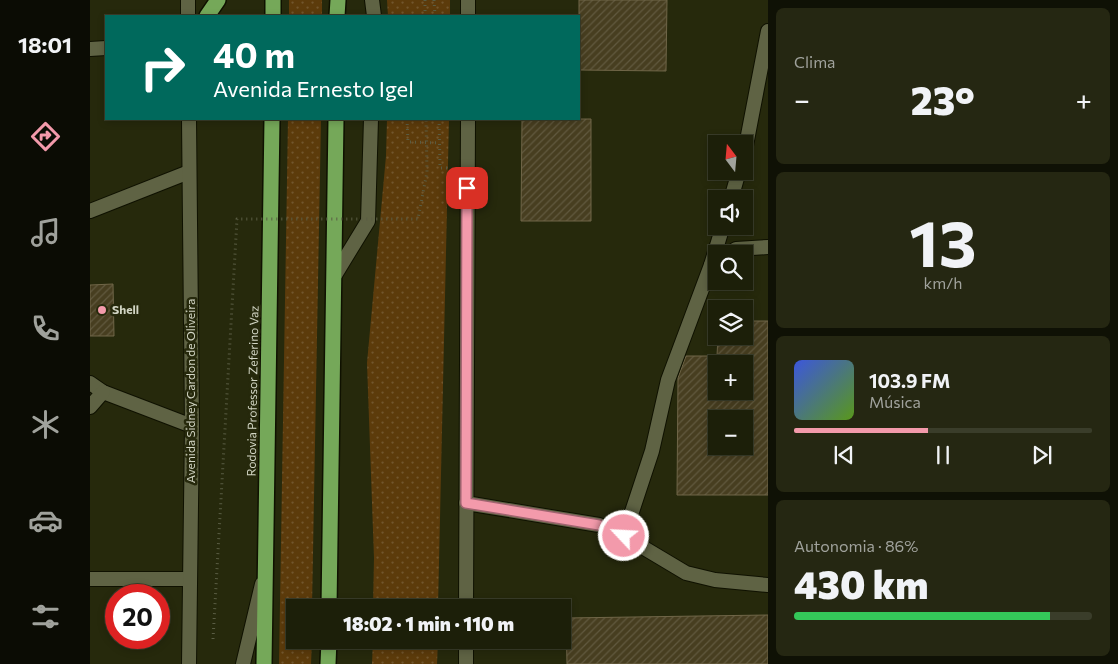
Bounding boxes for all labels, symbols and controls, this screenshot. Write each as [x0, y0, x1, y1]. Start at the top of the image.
text: 18:01 [18, 31, 72, 58]
text: 40 m [213, 32, 295, 75]
icon: right [130, 35, 195, 100]
text: Clima [794, 52, 835, 71]
text: Avenida Ernesto Igel [213, 75, 414, 102]
text: 23° [911, 76, 975, 123]
text: − [794, 82, 810, 116]
text: + [1076, 82, 1092, 116]
icon: directions [28, 119, 63, 154]
north arrow [708, 135, 752, 180]
map controls [708, 135, 753, 455]
pin [446, 167, 488, 209]
icon: arrive [453, 174, 481, 202]
button: sound [708, 190, 753, 235]
text: 13 [909, 201, 977, 280]
icon: music [28, 215, 63, 250]
button: search [708, 245, 753, 290]
text: km/h [924, 273, 962, 292]
street label: Avenida Sidney Cardon de Oliveira [183, 299, 197, 483]
button: layers [708, 300, 753, 345]
place label: Shell [112, 302, 139, 316]
marker: Shell [96, 304, 108, 316]
street label: Rodovia Professor Zeferino Vaz [244, 305, 260, 476]
icon: phone [28, 311, 63, 346]
button: + [708, 355, 753, 400]
text: 103.9 FM [869, 369, 950, 392]
text: Música [869, 392, 921, 411]
icon: climate [28, 407, 63, 442]
button: − [708, 410, 753, 455]
icon: previous [830, 441, 858, 469]
icon: pause [929, 441, 957, 469]
icon: next [1028, 441, 1056, 469]
icon: car [28, 503, 63, 538]
position arrow [597, 509, 649, 561]
text: Autonomia · 86% [794, 536, 918, 555]
text: 430 km [794, 560, 928, 607]
speed limit sign: 20 [105, 584, 170, 649]
icon: filters [28, 599, 63, 634]
text: 18:02 · 1 min · 110 m [343, 612, 514, 635]

